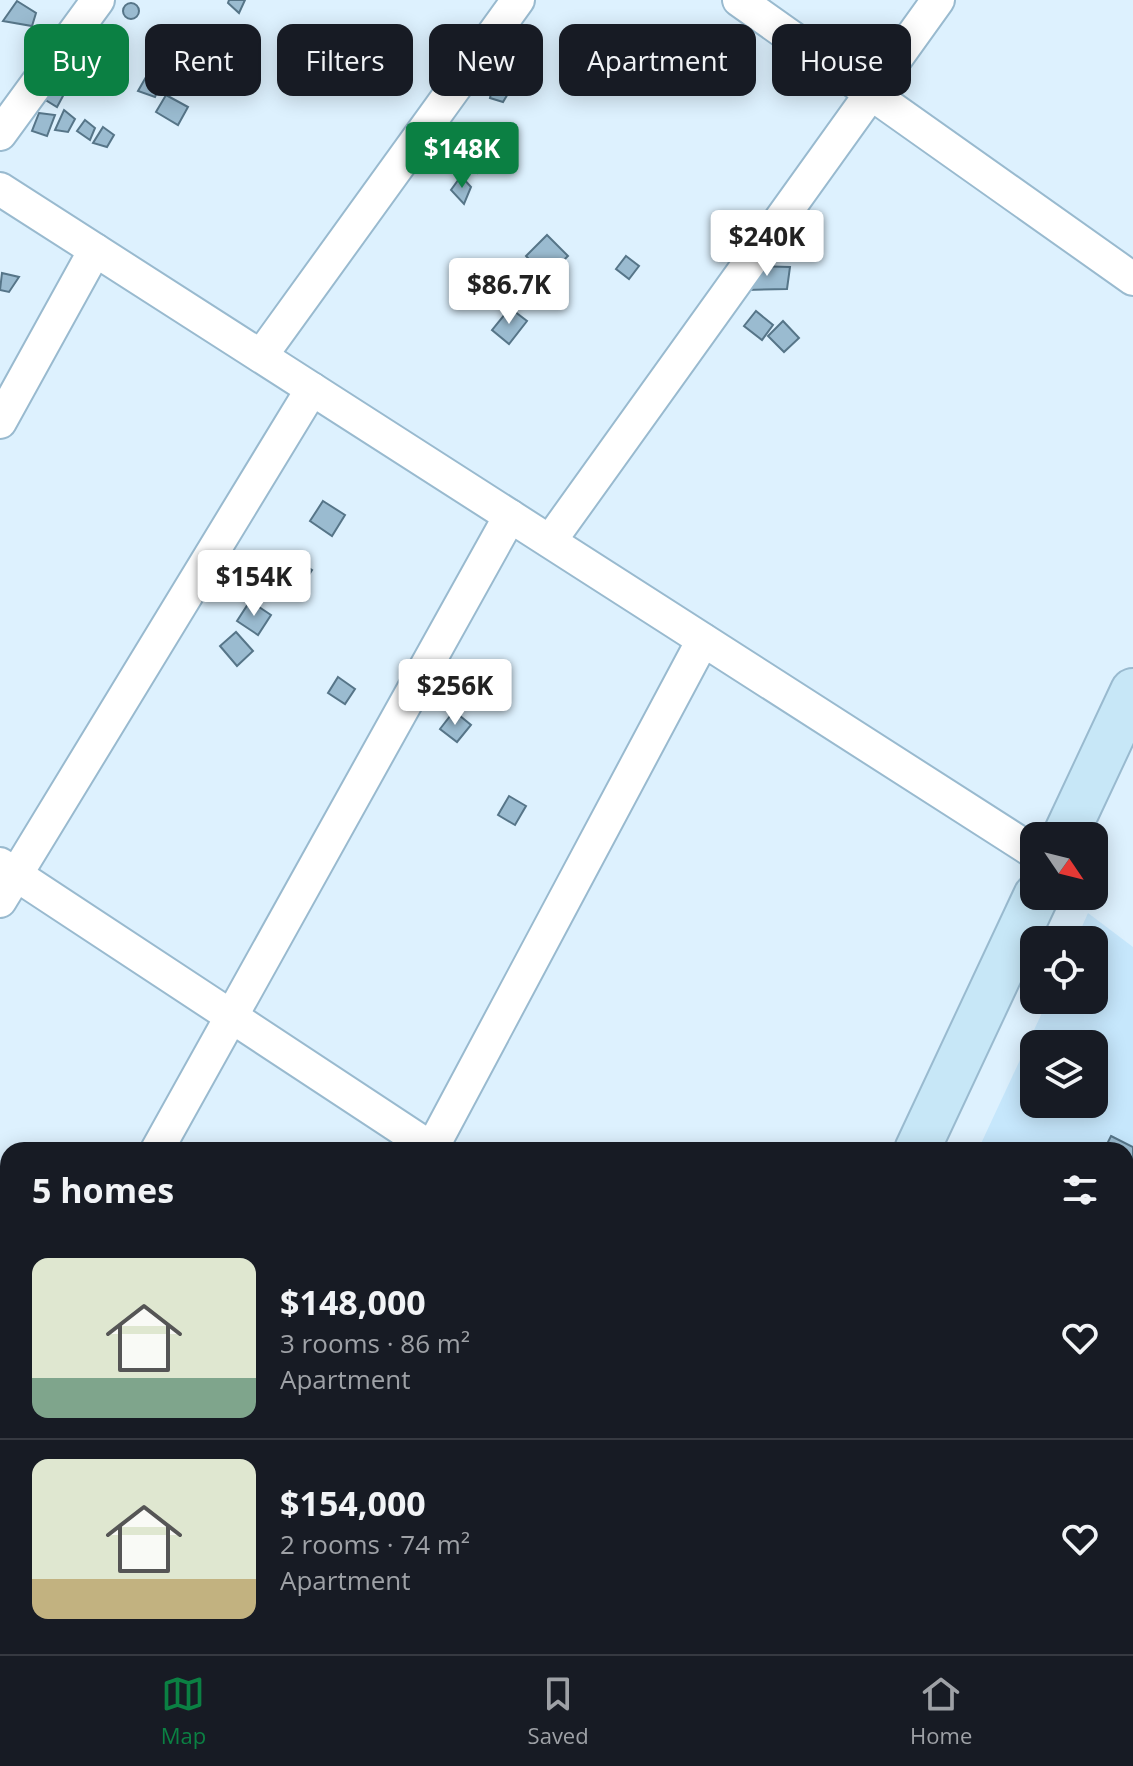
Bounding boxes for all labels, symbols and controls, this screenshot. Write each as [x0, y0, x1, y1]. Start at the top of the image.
chip: Buy [24, 24, 129, 96]
chip: Rent [145, 24, 261, 96]
chip: Filters [277, 24, 413, 96]
chip: New [429, 24, 543, 96]
chip: Apartment [559, 24, 756, 96]
chip: House [772, 24, 911, 96]
pin: $148K [406, 122, 518, 190]
text: $148K [424, 130, 500, 166]
pin: $240K [711, 210, 823, 278]
text: $240K [729, 218, 805, 254]
pin: $86.7K [444, 258, 574, 326]
text: $86.7K [467, 266, 551, 302]
pin: $154K [198, 550, 310, 618]
text: $154K [216, 558, 292, 594]
pin: $256K [399, 659, 511, 727]
text: $256K [417, 667, 493, 703]
north arrow [1020, 822, 1108, 910]
map controls [1020, 822, 1108, 1118]
button: locate [1020, 926, 1108, 1014]
button: layers [1020, 1030, 1108, 1118]
text: 5 homes [32, 1167, 174, 1213]
icon: filters [1058, 1168, 1102, 1212]
text: $148,000 [280, 1279, 426, 1325]
icon: home [96, 1290, 192, 1386]
icon: heart [1058, 1316, 1102, 1360]
text: 3 rooms · 86 m² [280, 1325, 470, 1361]
text: Apartment [280, 1361, 411, 1397]
text: $154,000 [280, 1480, 426, 1526]
icon: home [96, 1491, 192, 1587]
icon: heart [1058, 1517, 1102, 1561]
text: 2 rooms · 74 m² [280, 1526, 470, 1562]
text: Apartment [280, 1562, 411, 1598]
tab: Map [161, 1672, 206, 1750]
tab: Saved [528, 1672, 589, 1750]
tab: Home [910, 1672, 972, 1750]

